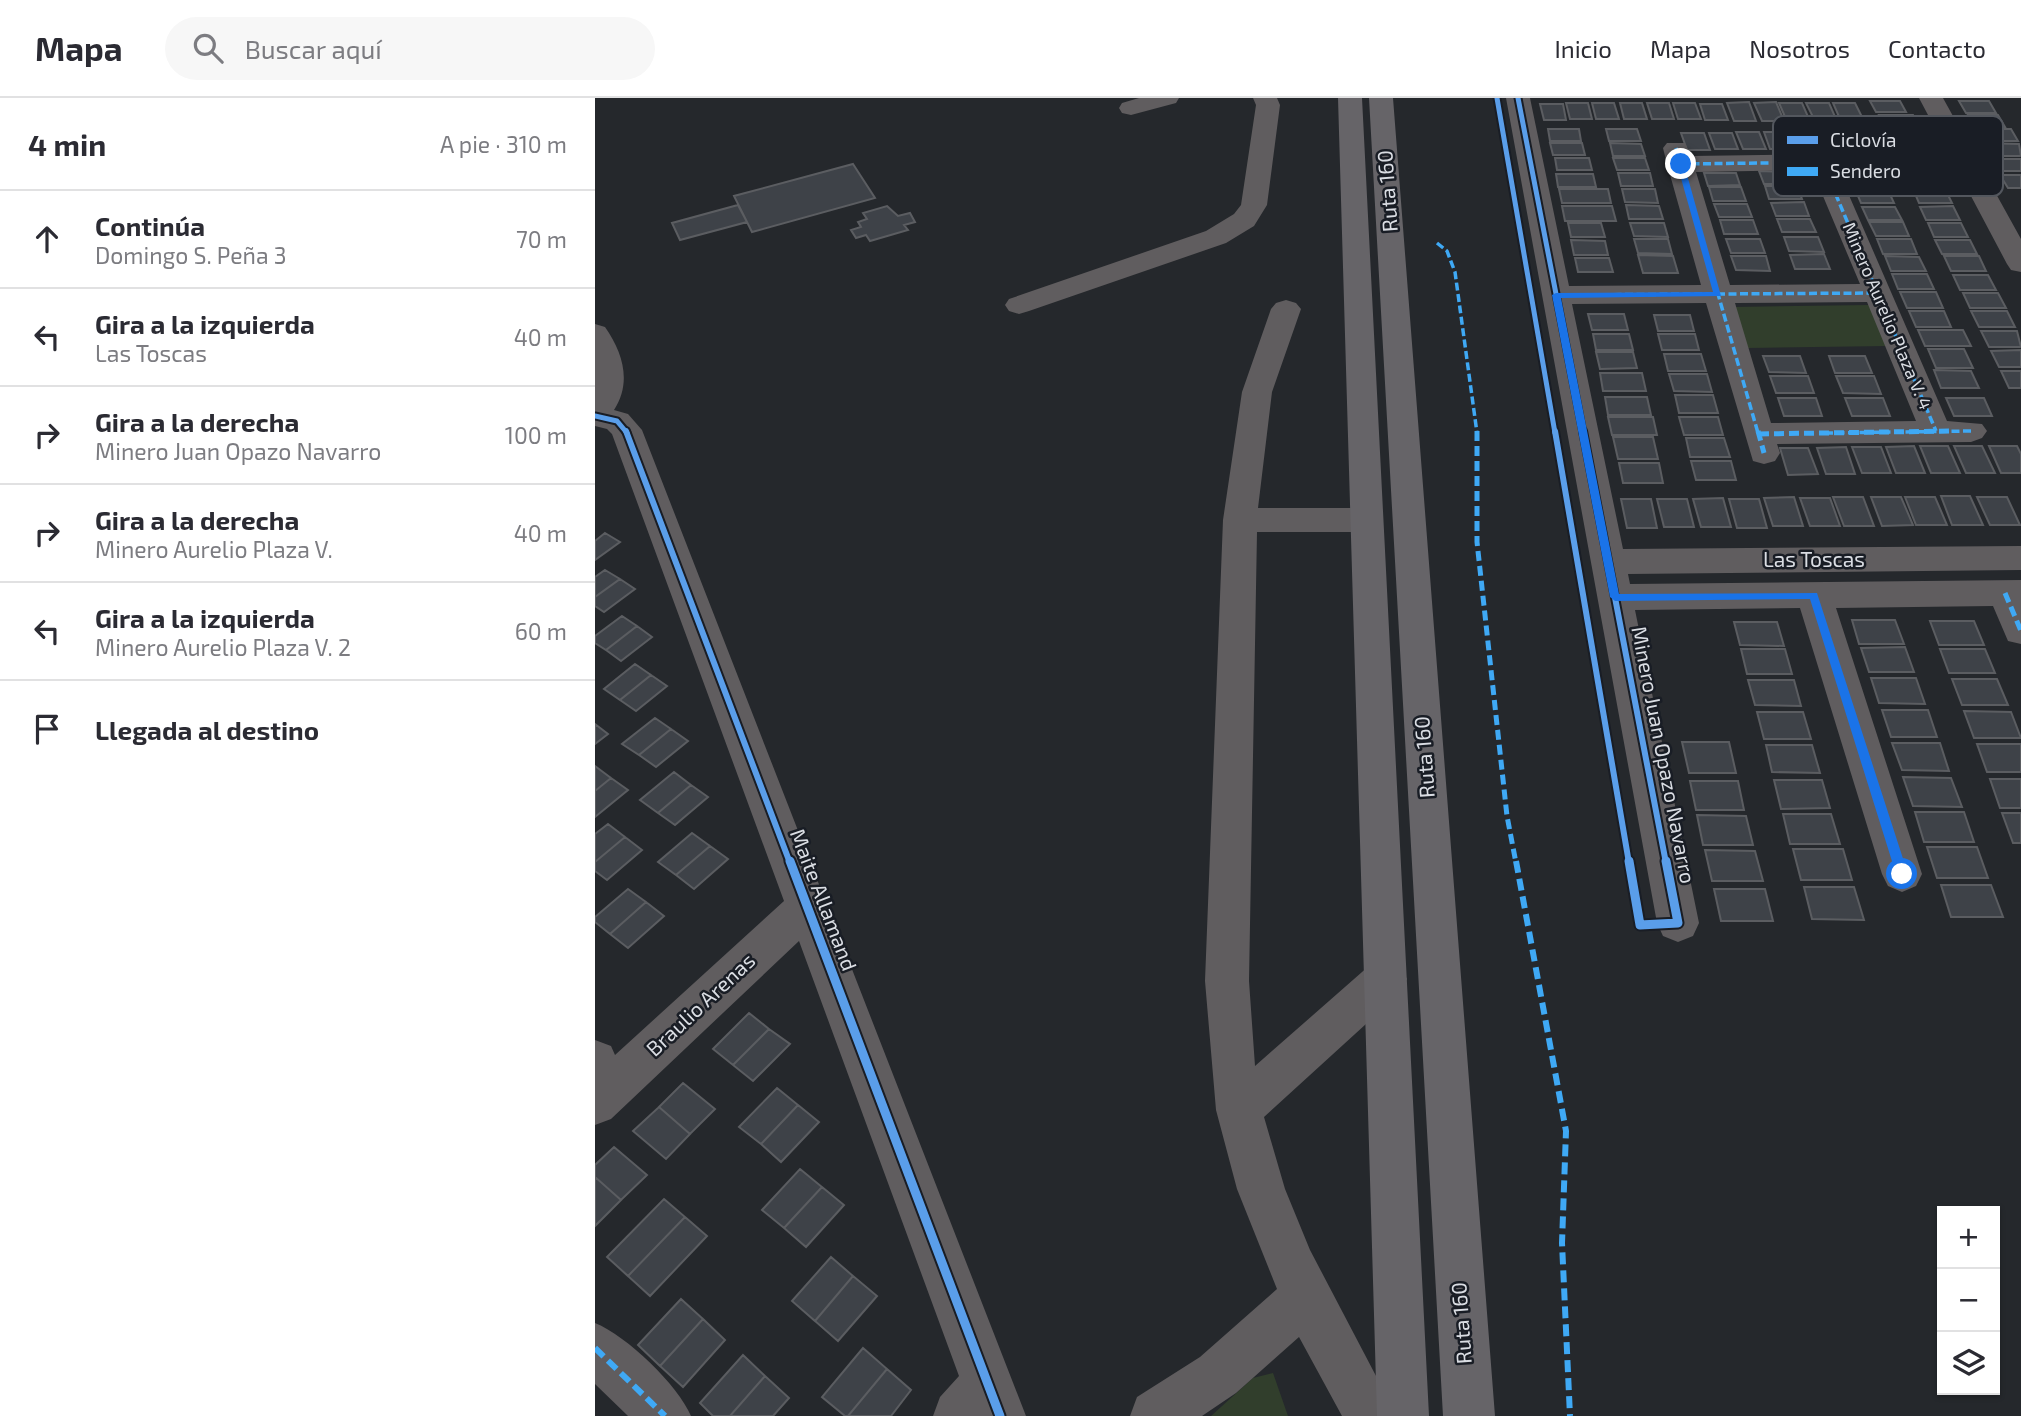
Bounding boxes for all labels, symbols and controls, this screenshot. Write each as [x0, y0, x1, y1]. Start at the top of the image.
search box [165, 17, 655, 80]
text: Mapa [35, 28, 123, 68]
icon: search [189, 29, 227, 67]
text: Buscar aquí [245, 33, 382, 64]
text: Inicio [1554, 34, 1612, 63]
text: Mapa [1650, 34, 1711, 63]
text: Nosotros [1749, 34, 1850, 63]
text: Contacto [1888, 34, 1986, 63]
legend [1773, 116, 2003, 196]
text: 4 min [28, 126, 106, 162]
text: Ciclovía [1830, 128, 1896, 151]
text: A pie · 310 m [440, 130, 567, 158]
route end [1665, 148, 1696, 179]
street label: Ruta 160 [1371, 149, 1402, 233]
text: Sendero [1830, 159, 1901, 182]
text: Continúa [95, 210, 205, 241]
street label: Minero Aurelio Plaza V. 4 [1838, 219, 1937, 412]
icon: ahead [28, 220, 66, 258]
text: 70 m [516, 225, 567, 253]
text: Domingo S. Peña 3 [95, 241, 286, 269]
text: Gira a la izquierda [95, 308, 315, 339]
icon: left [28, 318, 66, 356]
text: 40 m [514, 323, 567, 351]
text: Las Toscas [95, 339, 207, 367]
text: Gira a la derecha [95, 406, 299, 437]
icon: right [28, 416, 66, 454]
text: 100 m [505, 421, 567, 449]
text: Minero Juan Opazo Navarro [95, 437, 381, 465]
text: Gira a la derecha [95, 504, 299, 535]
icon: right [28, 514, 66, 552]
text: 40 m [514, 519, 567, 547]
text: Minero Aurelio Plaza V. [95, 535, 333, 563]
street label: Las Toscas [1763, 546, 1865, 571]
text: Gira a la izquierda [95, 602, 315, 633]
icon: left [28, 612, 66, 650]
text: 60 m [515, 617, 567, 645]
street label: Minero Juan Opazo Navarro [1627, 624, 1702, 885]
text: Minero Aurelio Plaza V. 2 [95, 633, 351, 661]
icon: arrive [28, 710, 66, 748]
text: Llegada al destino [95, 714, 319, 745]
street label: Ruta 160 [1408, 715, 1439, 799]
street label: Maite Allamand [786, 825, 863, 974]
route start [1886, 858, 1917, 889]
street label: Braulio Arenas [640, 947, 759, 1061]
map controls [1937, 1206, 2000, 1395]
button: + [1937, 1206, 2000, 1269]
button: − [1937, 1269, 2000, 1332]
street label: Ruta 160 [1445, 1281, 1476, 1365]
button: layers [1937, 1332, 2000, 1395]

